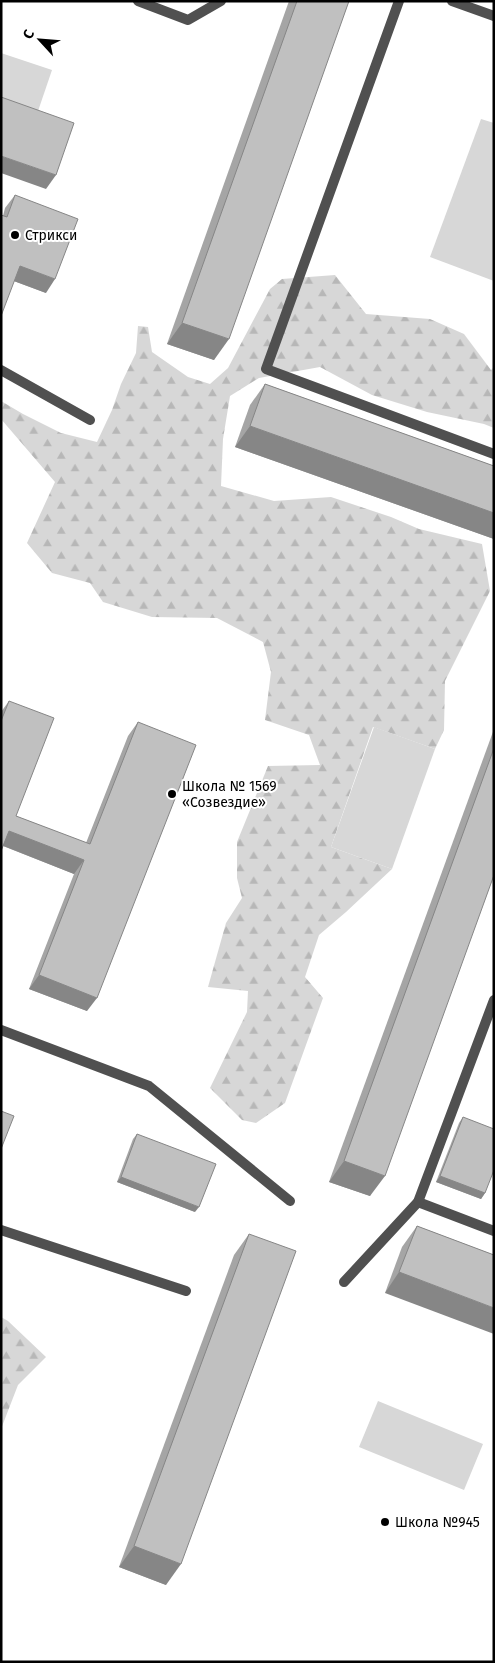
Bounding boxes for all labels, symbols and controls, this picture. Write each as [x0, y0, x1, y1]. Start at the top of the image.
north arrow [15, 15, 65, 65]
text: С [19, 27, 38, 42]
place label: Стрикси [25, 227, 77, 244]
marker: Стрикси [9, 229, 21, 241]
place label: Школа № 1569 «Созвездие» [182, 778, 277, 811]
marker: Школа № 1569 «Созвездие» [166, 788, 178, 800]
place label: Школа №945 [395, 1514, 480, 1531]
marker: Школа №945 [379, 1516, 391, 1528]

